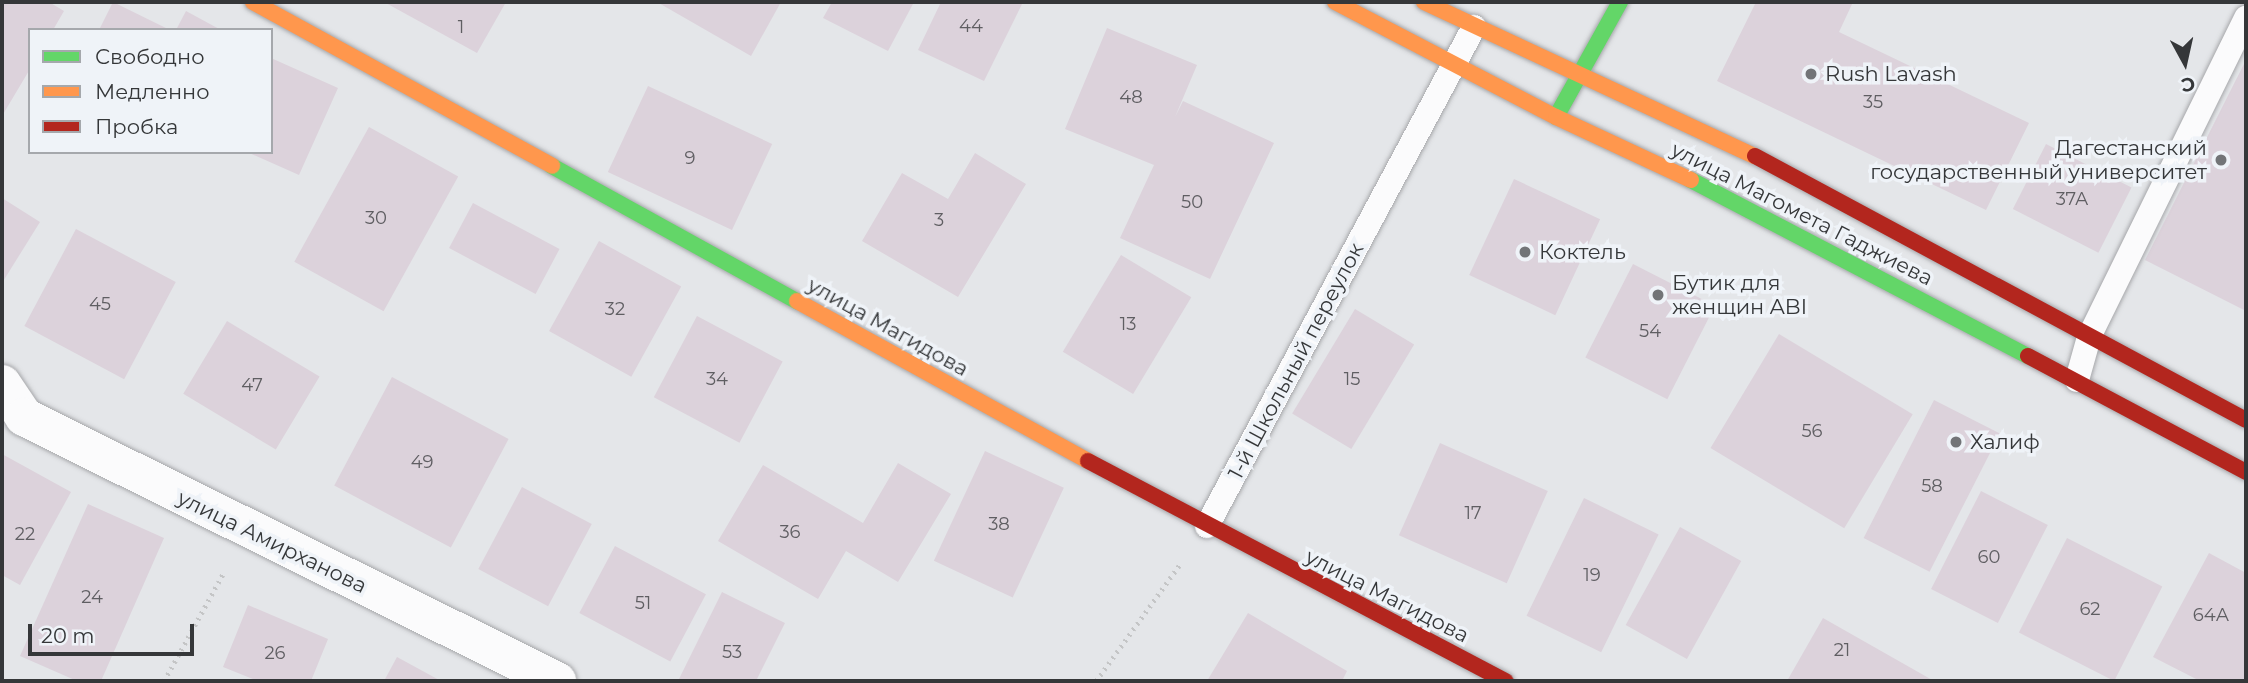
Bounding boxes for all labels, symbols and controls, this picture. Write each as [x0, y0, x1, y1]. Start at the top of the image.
house number: 44 [959, 15, 983, 37]
house number: 1 [458, 16, 464, 38]
legend [28, 28, 273, 154]
north arrow [2150, 28, 2220, 98]
text: Свободно [95, 44, 205, 69]
place label: Rush Lavash [1825, 61, 1957, 87]
marker: Rush Lavash [1803, 66, 1819, 82]
text: С [2180, 72, 2196, 97]
text: Медленно [95, 79, 210, 104]
house number: 48 [1119, 86, 1143, 108]
house number: 35 [1863, 91, 1883, 113]
text: Пробка [95, 114, 178, 139]
place label: Дагестанский государственный университет [1870, 135, 2207, 185]
street label: улица Магомета Гаджиева [1667, 137, 1937, 291]
house number: 9 [685, 147, 695, 169]
marker: Дагестанский государственный университет [2213, 152, 2229, 168]
house number: 37А [2056, 188, 2088, 210]
house number: 50 [1181, 191, 1203, 213]
house number: 30 [365, 207, 387, 229]
house number: 3 [934, 209, 944, 231]
street label: 1-й Школьный переулок [1223, 239, 1369, 483]
place label: Коктель [1539, 239, 1626, 265]
marker: Коктель [1517, 244, 1533, 260]
place label: Бутик для женщин ABI [1672, 270, 1807, 320]
street label: улица Магидова [803, 272, 973, 382]
marker: Бутик для женщин ABI [1650, 287, 1666, 303]
house number: 45 [89, 293, 111, 315]
house number: 32 [605, 298, 625, 320]
house number: 13 [1120, 313, 1136, 335]
house number: 54 [1639, 320, 1661, 342]
house number: 34 [706, 368, 728, 390]
house number: 15 [1344, 368, 1360, 390]
house number: 47 [241, 374, 263, 396]
house number: 56 [1801, 420, 1823, 442]
place label: Халиф [1970, 429, 2040, 455]
marker: Халиф [1948, 434, 1964, 450]
house number: 49 [411, 451, 433, 473]
house number: 58 [1921, 475, 1943, 497]
street label: улица Амирханова [173, 485, 371, 599]
house number: 17 [1464, 502, 1482, 524]
house number: 38 [988, 513, 1010, 535]
house number: 36 [779, 521, 801, 543]
house number: 22 [15, 523, 35, 545]
street label: улица Магидова [1301, 544, 1473, 648]
house number: 60 [1978, 546, 2000, 568]
house number: 19 [1583, 564, 1601, 586]
house number: 24 [81, 586, 103, 608]
house number: 51 [635, 592, 651, 614]
house number: 62 [2079, 598, 2101, 620]
house number: 64А [2193, 604, 2229, 626]
scale bar [32, 610, 198, 654]
text: 20 m [41, 623, 95, 648]
house number: 21 [1834, 639, 1850, 661]
house number: 53 [722, 641, 742, 663]
house number: 26 [264, 642, 286, 664]

